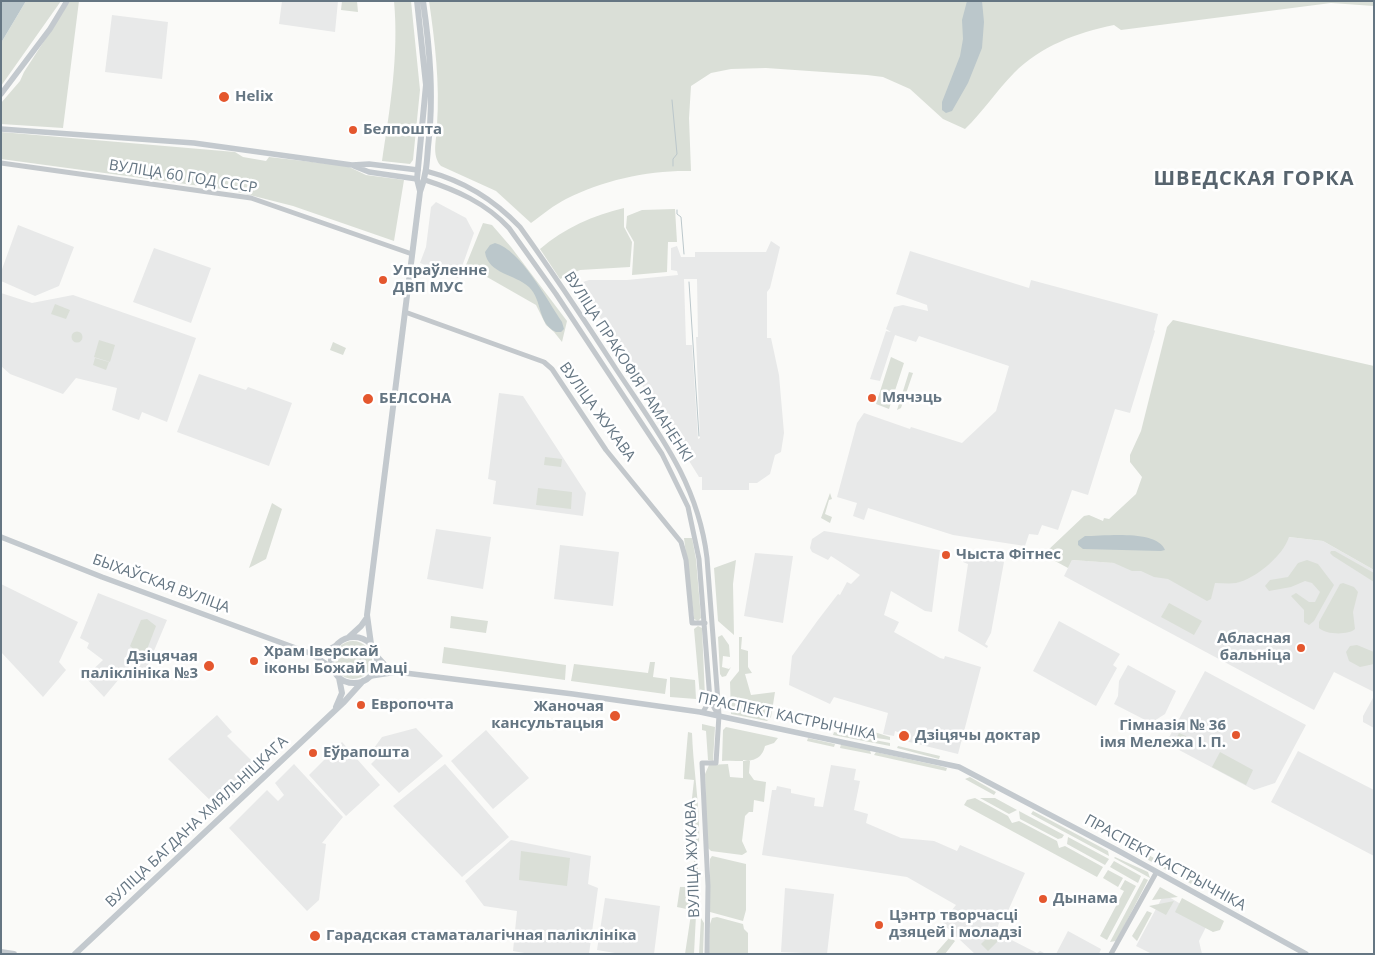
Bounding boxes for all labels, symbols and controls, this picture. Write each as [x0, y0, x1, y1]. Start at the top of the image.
place label: Helix [235, 88, 273, 106]
marker: Helix [217, 90, 231, 104]
place label: Белпошта [363, 121, 442, 139]
marker: Белпошта [347, 124, 359, 136]
street label: ВУЛІЦА 60 ГОД СССР [107, 156, 259, 198]
district label: ШВЕДСКАЯ ГОРКА [1152, 167, 1356, 191]
place label: Упраўленне ДВП МУС [393, 262, 487, 297]
street label: ВУЛІЦА ПРАКОФІЯ РАМАНЕНКІ [560, 269, 696, 465]
marker: Упраўленне ДВП МУС [377, 274, 389, 286]
street label: ВУЛІЦА ЖУКАВА [555, 359, 639, 465]
place label: Мячэць [882, 389, 942, 407]
place label: БЕЛСОНА [379, 390, 451, 408]
marker: БЕЛСОНА [361, 392, 375, 406]
marker: Мячэць [866, 392, 878, 404]
place label: Чыста Фітнес [956, 546, 1061, 564]
marker: Чыста Фітнес [940, 549, 952, 561]
street label: БЫХАЎСКАЯ ВУЛІЦА [90, 551, 232, 617]
place label: Абласная бальніца [1217, 630, 1291, 665]
marker: Абласная бальніца [1295, 642, 1307, 654]
place label: Храм Іверскай іконы Божай Маці [264, 643, 408, 678]
place label: Дзіцячая паліклініка №3 [81, 648, 198, 683]
marker: Храм Іверскай іконы Божай Маці [248, 655, 260, 667]
marker: Дзіцячая паліклініка №3 [202, 659, 216, 673]
street label: ПРАСПЕКТ КАСТРЫЧНІКА [696, 689, 878, 745]
place label: Европочта [371, 696, 454, 714]
place label: Жаночая кансультацыя [491, 698, 604, 733]
marker: Европочта [355, 699, 367, 711]
marker: Жаночая кансультацыя [608, 709, 622, 723]
place label: Гімназія № 36 імя Мележа І. П. [1100, 717, 1226, 752]
place label: Дзіцячы доктар [915, 727, 1040, 745]
marker: Дзіцячы доктар [897, 729, 911, 743]
marker: Гімназія № 36 імя Мележа І. П. [1230, 729, 1242, 741]
street label: ВУЛІЦА БАГДАНА ХМЯЛЬНІЦКАГА [102, 733, 292, 911]
place label: Еўрапошта [323, 744, 409, 762]
marker: Еўрапошта [307, 747, 319, 759]
street label: ВУЛІЦА ЖУКАВА [682, 800, 704, 918]
street label: ПРАСПЕКТ КАСТРЫЧНІКА [1081, 811, 1249, 915]
place label: Дынама [1053, 890, 1118, 908]
marker: Дынама [1037, 893, 1049, 905]
place label: Цэнтр творчасці дзяцей і моладзі [889, 907, 1022, 942]
marker: Цэнтр творчасці дзяцей і моладзі [873, 919, 885, 931]
place label: Гарадская стаматалагічная паліклініка [326, 927, 637, 945]
marker: Гарадская стаматалагічная паліклініка [308, 929, 322, 943]

